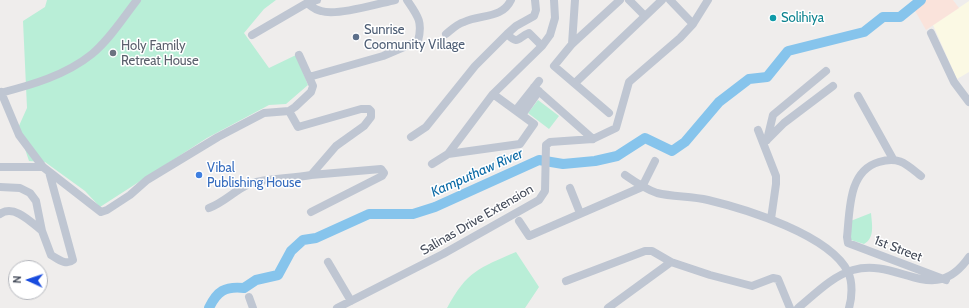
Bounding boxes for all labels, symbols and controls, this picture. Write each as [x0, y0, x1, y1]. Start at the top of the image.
place label: Solihiya [781, 10, 824, 26]
marker: Solihiya [768, 13, 778, 23]
place label: Sunrise Coomunity Village [364, 22, 465, 53]
marker: Sunrise Coomunity Village [351, 32, 361, 42]
place label: Holy Family Retreat House [121, 38, 199, 69]
marker: Holy Family Retreat House [108, 48, 118, 58]
water label: Kamputhaw River [428, 145, 526, 201]
place label: Vibal Publishing House [207, 160, 301, 191]
marker: Vibal Publishing House [194, 170, 204, 180]
street label: Salinas Drive Extension [418, 181, 536, 259]
street label: 1st Street [872, 233, 924, 265]
north arrow [8, 260, 48, 300]
text: N [10, 275, 24, 284]

